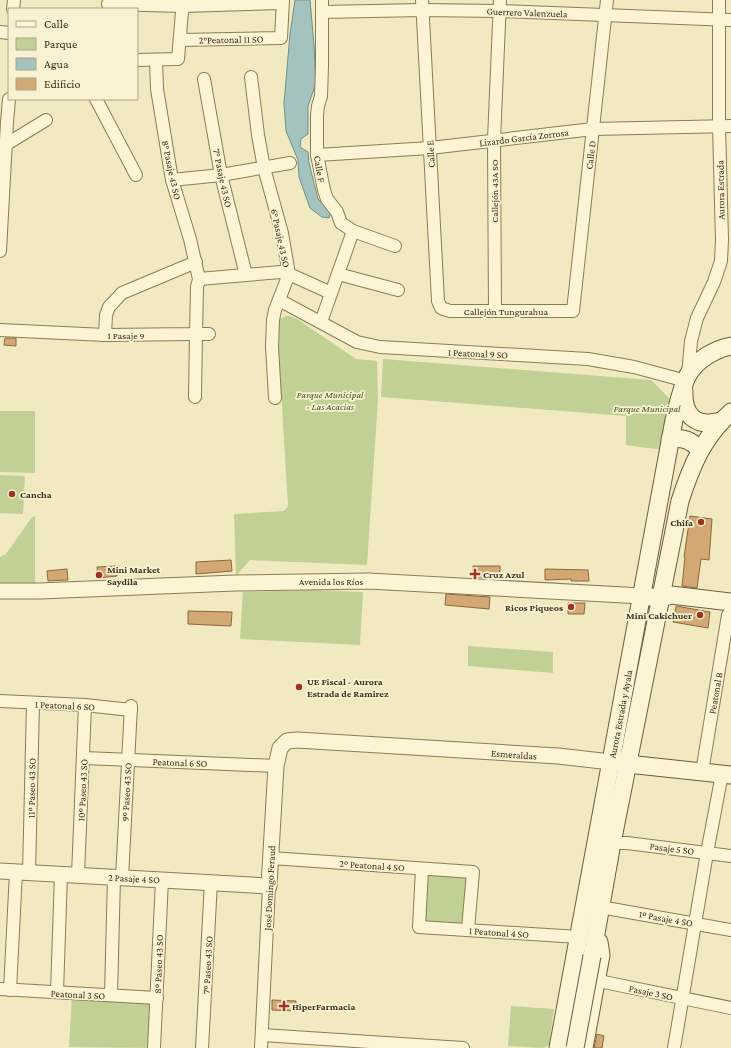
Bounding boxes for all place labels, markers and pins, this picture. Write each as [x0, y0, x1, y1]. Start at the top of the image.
marker: Cancha [7, 489, 17, 499]
place label: Cancha [20, 489, 52, 500]
place label: Chifa [670, 517, 693, 528]
marker: Chifa [696, 517, 706, 527]
place label: Mini Market Saydila [107, 564, 161, 587]
marker: Cruz Azul [470, 569, 480, 579]
place label: Cruz Azul [483, 569, 524, 580]
marker: Mini Market Saydila [94, 570, 104, 580]
place label: Ricos Piqueos [505, 602, 563, 613]
marker: Ricos Piqueos [566, 602, 576, 612]
place label: Mini Cakichuer [626, 610, 692, 621]
marker: Mini Cakichuer [695, 610, 705, 620]
place label: UE Fiscal - Aurora Estrada de Ramirez [307, 676, 389, 699]
marker: UE Fiscal - Aurora Estrada de Ramirez [294, 682, 304, 692]
marker: HiperFarmacia [279, 1001, 289, 1011]
place label: HiperFarmacia [292, 1001, 355, 1012]

